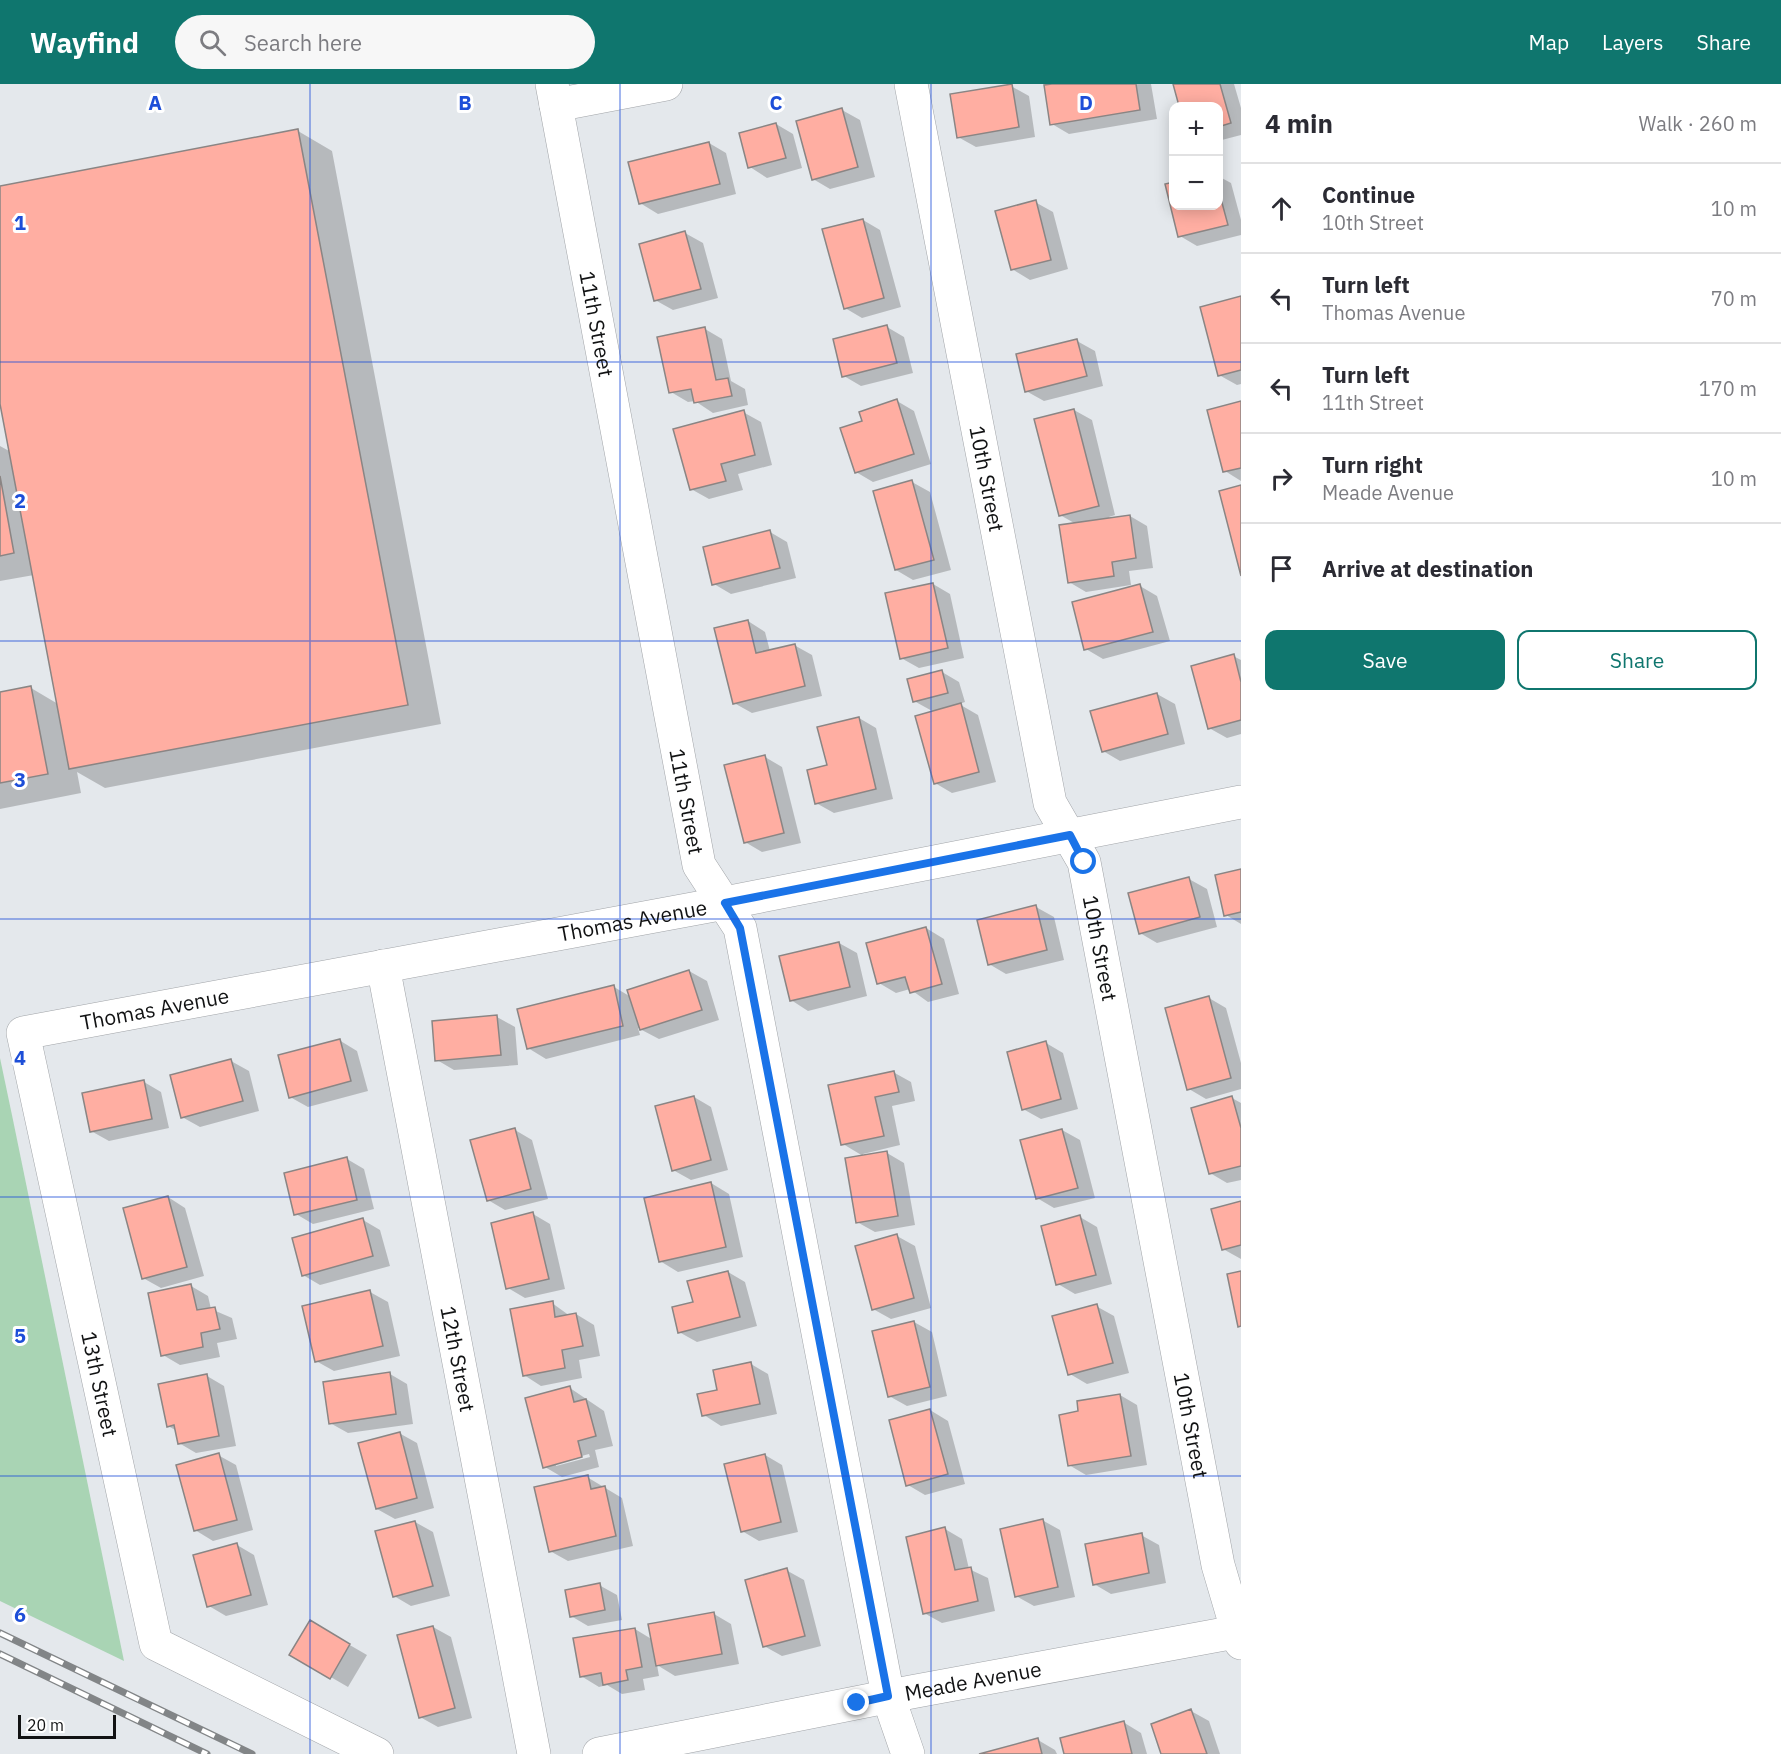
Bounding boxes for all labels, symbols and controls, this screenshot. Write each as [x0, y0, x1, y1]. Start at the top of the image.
search box [175, 15, 595, 69]
text: Wayfind [30, 24, 139, 61]
icon: search [196, 26, 229, 59]
text: Search here [244, 28, 362, 57]
text: Map [1529, 28, 1569, 56]
text: Layers [1602, 28, 1664, 56]
text: Share [1697, 28, 1751, 56]
text: A [148, 89, 162, 116]
text: B [458, 89, 472, 116]
text: C [769, 89, 783, 116]
text: D [1079, 89, 1093, 116]
map controls [1169, 102, 1223, 210]
button: + [1169, 102, 1223, 156]
text: 4 min [1265, 106, 1333, 140]
text: Walk · 260 m [1639, 110, 1757, 137]
button: − [1169, 156, 1223, 210]
text: Continue [1322, 180, 1415, 209]
icon: ahead [1265, 192, 1298, 225]
text: 10 m [1711, 195, 1757, 222]
text: 1 [14, 209, 26, 236]
text: 10th Street [1322, 209, 1424, 236]
street label: 11th Street [573, 269, 621, 379]
text: Turn left [1322, 270, 1410, 299]
icon: left [1265, 282, 1298, 315]
text: 70 m [1711, 285, 1757, 312]
text: Thomas Avenue [1322, 299, 1465, 326]
text: Turn left [1322, 360, 1410, 389]
icon: left [1265, 372, 1298, 405]
text: 170 m [1699, 375, 1757, 402]
text: 11th Street [1322, 389, 1424, 416]
street label: 10th Street [963, 423, 1011, 534]
text: Turn right [1322, 450, 1423, 479]
icon: right [1265, 462, 1298, 495]
text: 10 m [1711, 465, 1757, 492]
text: Meade Avenue [1322, 479, 1454, 506]
text: 2 [14, 487, 26, 514]
icon: arrive [1265, 552, 1298, 585]
text: Arrive at destination [1322, 554, 1533, 583]
button: Save [1265, 630, 1505, 690]
button: Share [1517, 630, 1757, 690]
street label: 11th Street [663, 746, 711, 857]
text: 3 [14, 766, 26, 793]
route start [1070, 848, 1096, 874]
street label: Thomas Avenue [556, 893, 709, 948]
street label: 10th Street [1077, 893, 1124, 1003]
street label: Thomas Avenue [78, 981, 231, 1036]
text: 4 [14, 1044, 26, 1071]
street label: 12th Street [434, 1304, 482, 1414]
text: 5 [14, 1322, 26, 1349]
street label: 13th Street [75, 1329, 125, 1439]
street label: 10th Street [1168, 1370, 1215, 1481]
text: 6 [14, 1601, 26, 1628]
street label: Meade Avenue [902, 1654, 1044, 1707]
route end [843, 1689, 869, 1715]
scale bar [18, 1712, 116, 1740]
text: 20 m [27, 1715, 64, 1735]

